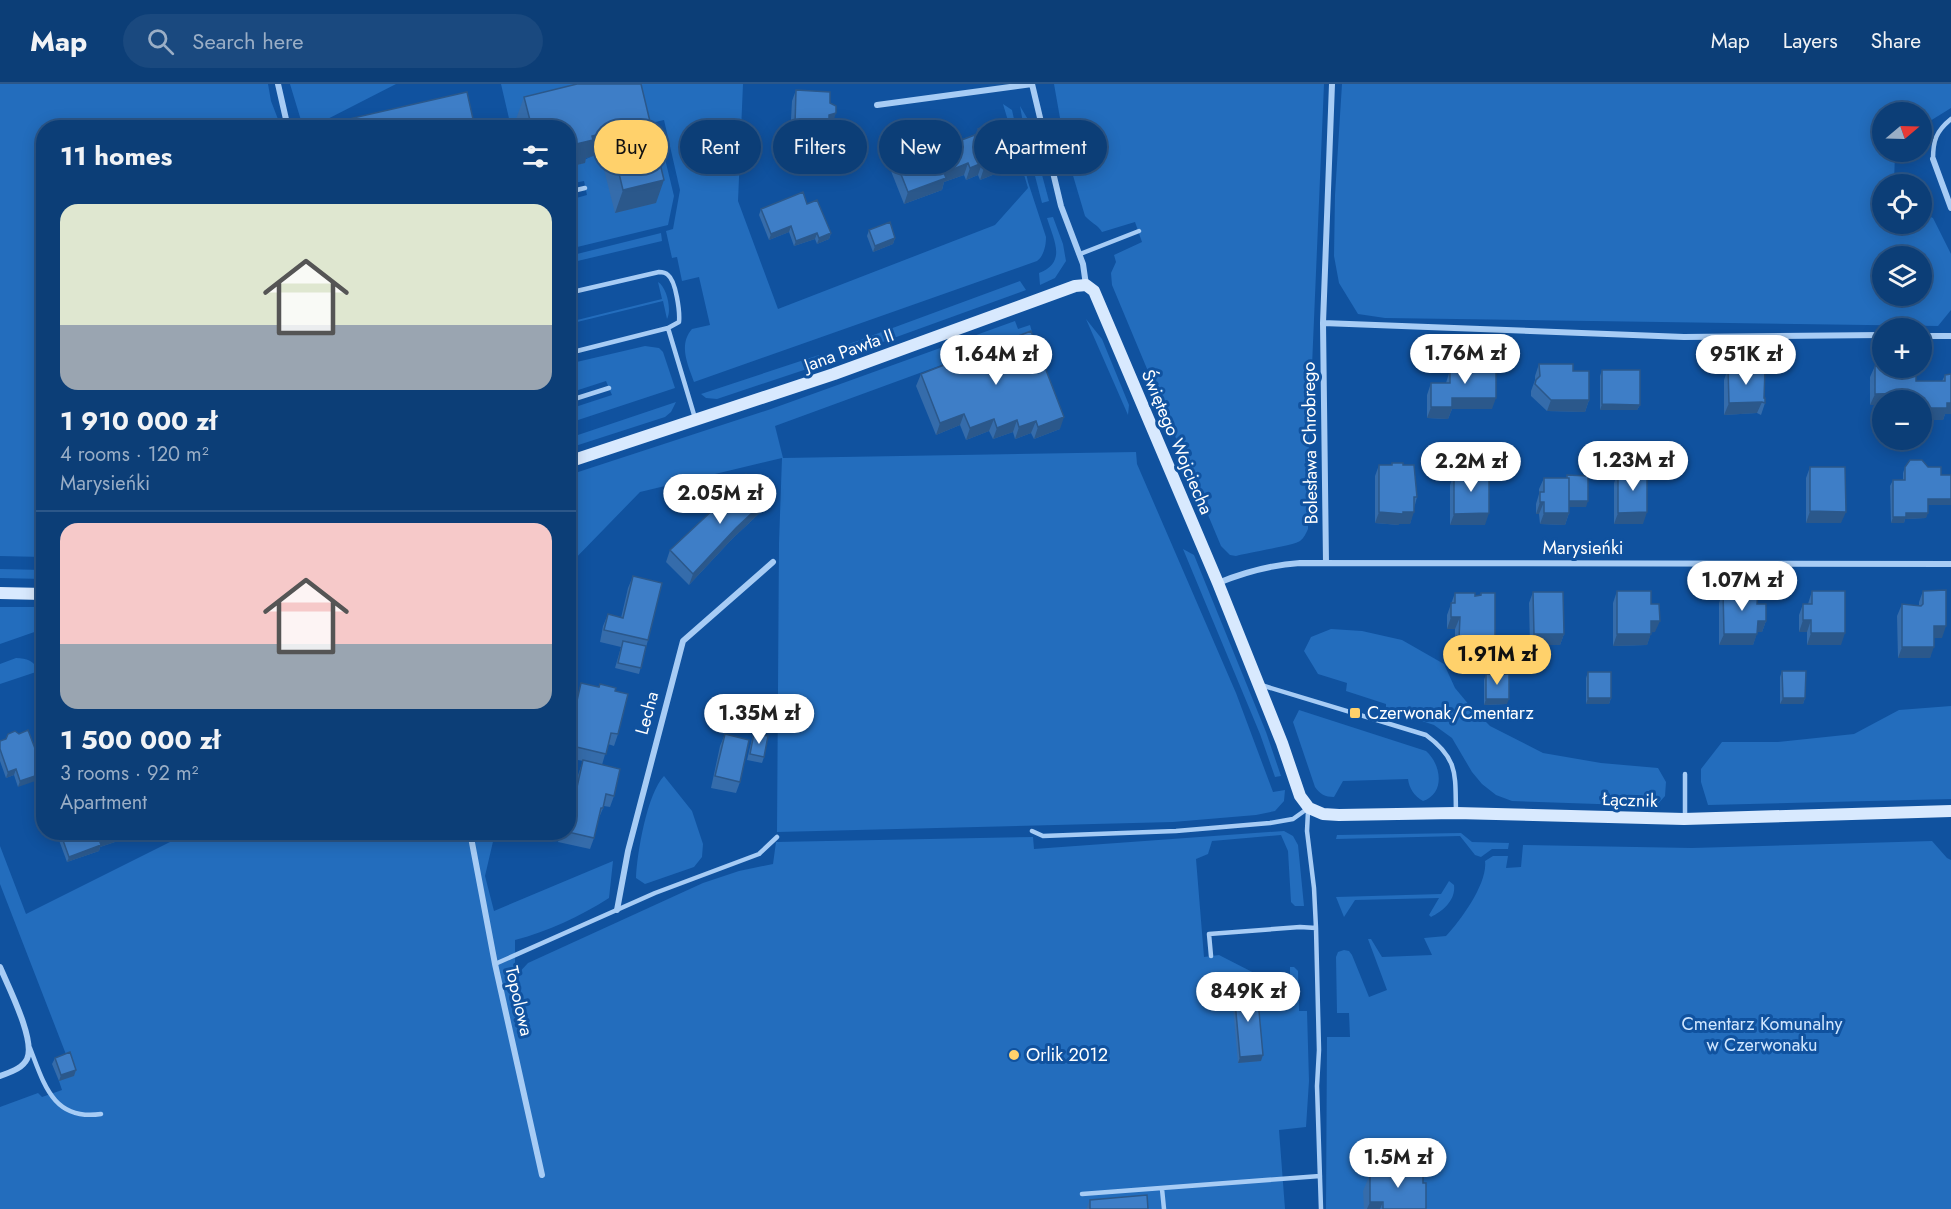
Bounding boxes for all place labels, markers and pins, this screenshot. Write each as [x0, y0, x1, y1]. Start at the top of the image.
pin: 1.76M zł [1403, 334, 1527, 385]
pin: 1.64M zł [934, 335, 1058, 386]
pin: 951K zł [1691, 335, 1801, 386]
pin: 1.23M zł [1571, 441, 1695, 492]
pin: 2.2M zł [1416, 442, 1526, 493]
pin: 2.05M zł [658, 474, 782, 525]
pin: 1.07M zł [1680, 561, 1804, 612]
pin: 1.91M zł [1435, 635, 1559, 686]
pin: 1.35M zł [697, 694, 821, 745]
place label: Czerwonak/Cmentarz [1367, 700, 1534, 726]
marker: Czerwonak/Cmentarz [1348, 706, 1362, 720]
pin: 849K zł [1193, 972, 1303, 1023]
place label: Orlik 2012 [1026, 1042, 1108, 1068]
marker: Orlik 2012 [1007, 1048, 1021, 1062]
pin: 1.5M zł [1343, 1138, 1453, 1189]

